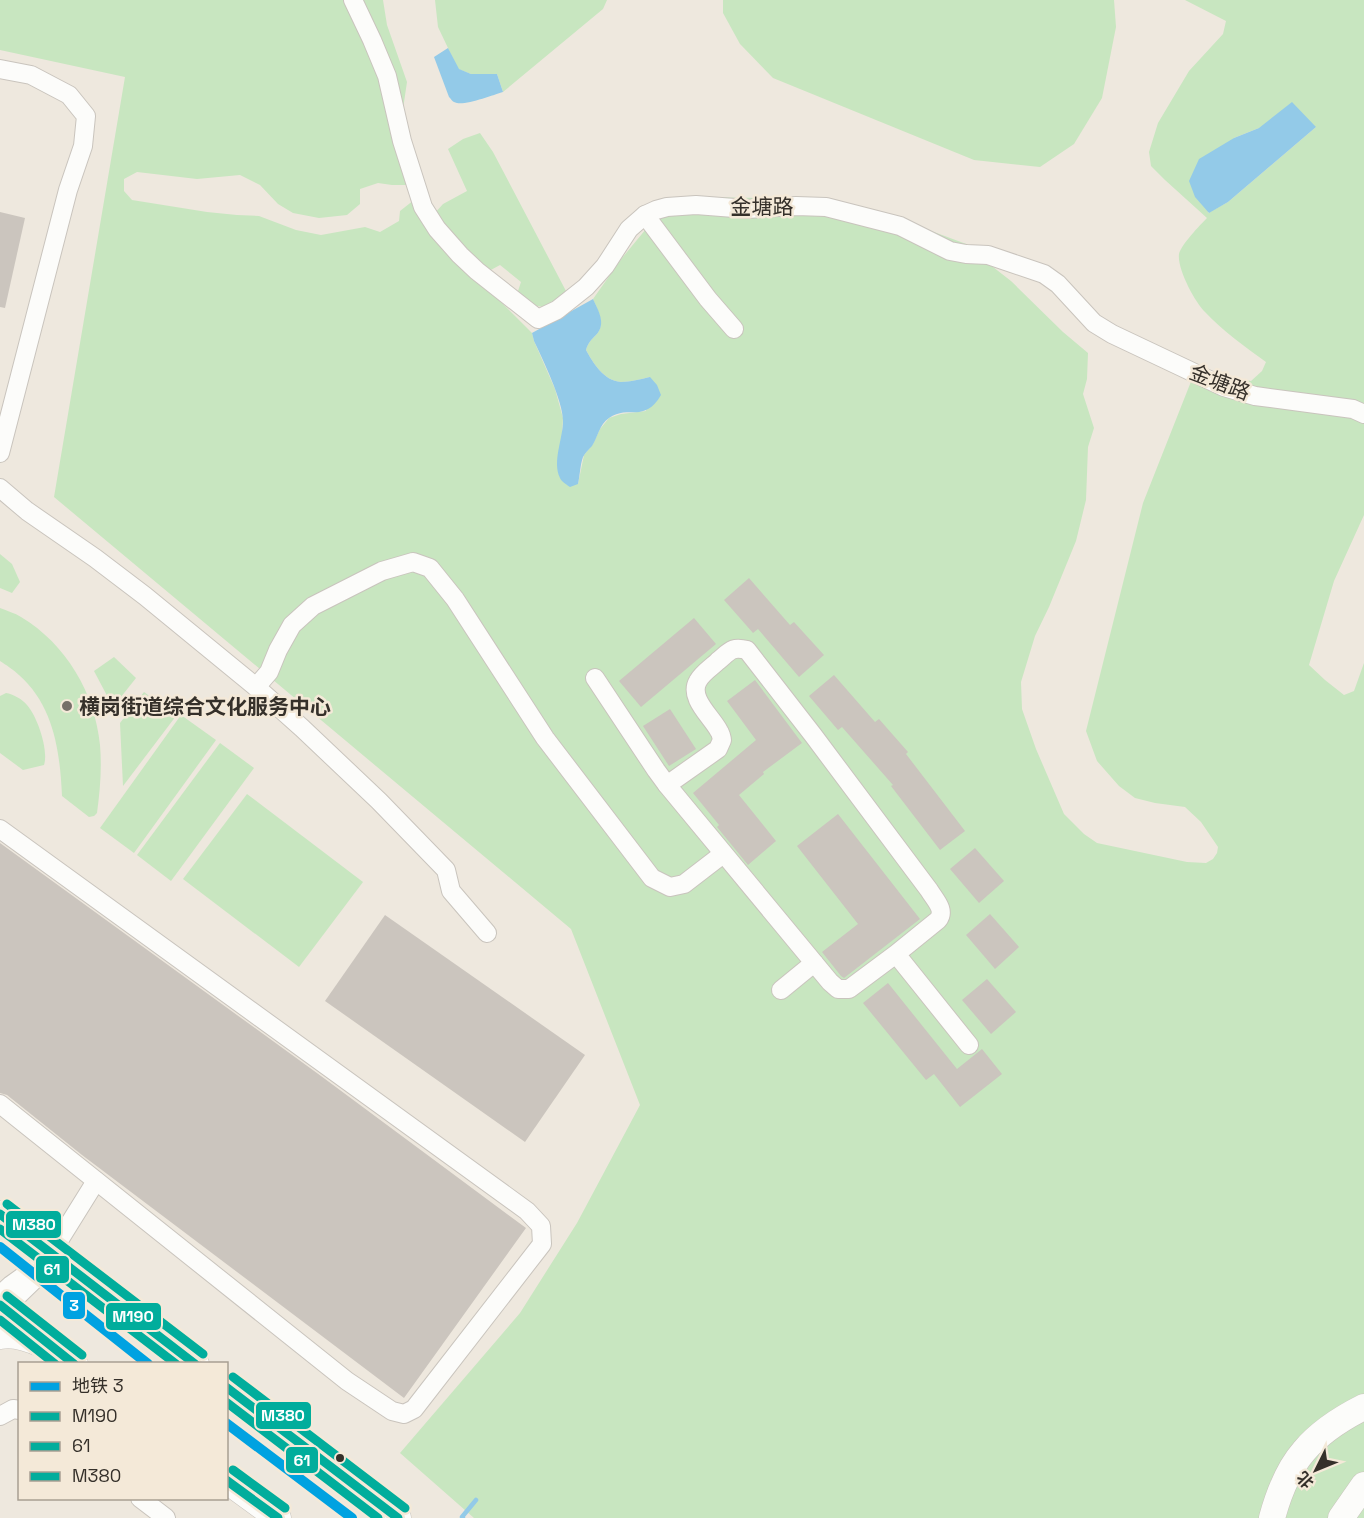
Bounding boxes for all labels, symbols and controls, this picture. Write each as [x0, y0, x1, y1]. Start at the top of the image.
street label: 金塘路 [731, 193, 794, 220]
street label: 金塘路 [1186, 358, 1254, 406]
place label: 横岗街道综合文化服务中心 [79, 693, 331, 720]
marker: 横岗街道综合文化服务中心 [60, 699, 74, 713]
line badge: M380 [5, 1210, 62, 1239]
text: M380 [12, 1214, 56, 1235]
line badge: 61 [35, 1255, 70, 1284]
text: 61 [43, 1259, 61, 1280]
line badge: 3 [62, 1291, 86, 1320]
text: 3 [69, 1295, 79, 1316]
line badge: M190 [105, 1302, 162, 1331]
text: M190 [112, 1306, 154, 1327]
legend [18, 1362, 228, 1500]
text: 地铁 3 [72, 1374, 124, 1397]
line badge: M380 [255, 1401, 312, 1430]
text: M190 [72, 1404, 118, 1427]
text: M380 [261, 1405, 305, 1426]
text: 61 [72, 1434, 91, 1457]
north arrow [1286, 1440, 1346, 1500]
line badge: 61 [285, 1446, 319, 1474]
text: 61 [293, 1450, 311, 1471]
unlabelled marker [334, 1452, 346, 1464]
text: M380 [72, 1464, 121, 1487]
text: 北 [1292, 1467, 1319, 1493]

